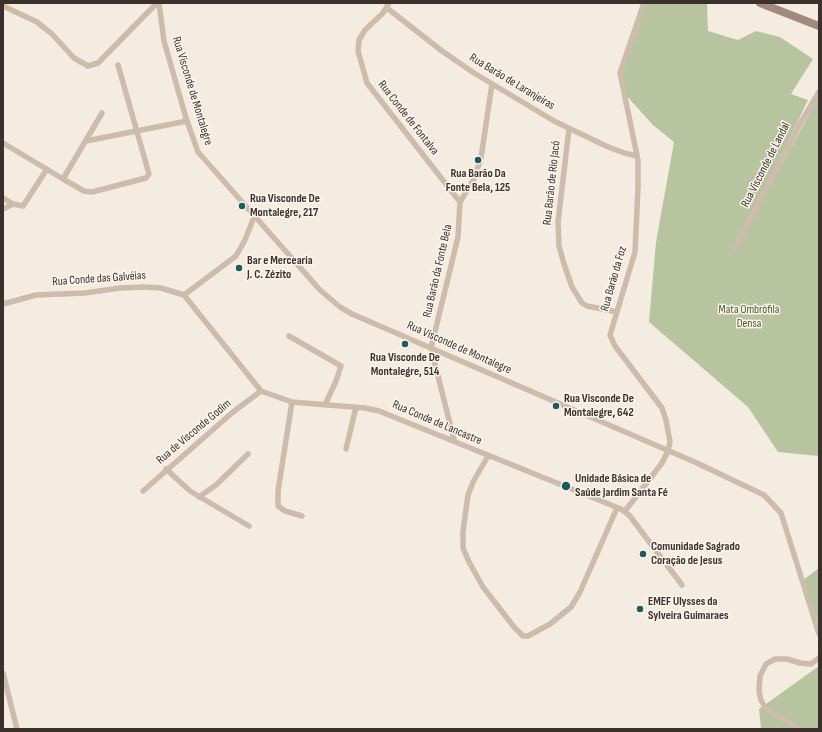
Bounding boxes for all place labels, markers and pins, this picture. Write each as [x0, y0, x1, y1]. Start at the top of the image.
marker: Rua Barão Da Fonte Bela, 125 [473, 155, 483, 165]
place label: Rua Barão Da Fonte Bela, 125 [446, 167, 510, 195]
place label: Rua Visconde De Montalegre, 217 [250, 192, 320, 220]
marker: Rua Visconde De Montalegre, 217 [237, 201, 247, 211]
place label: Bar e Mercearia J. C. Zézito [247, 254, 313, 282]
marker: Bar e Mercearia J. C. Zézito [234, 263, 244, 273]
marker: Rua Visconde De Montalegre, 514 [400, 339, 410, 349]
place label: Rua Visconde De Montalegre, 514 [370, 351, 440, 379]
place label: Rua Visconde De Montalegre, 642 [564, 392, 634, 420]
marker: Rua Visconde De Montalegre, 642 [551, 401, 561, 411]
place label: Unidade Básica de Saúde Jardim Santa Fé [575, 472, 668, 500]
marker: Unidade Básica de Saúde Jardim Santa Fé [560, 480, 572, 492]
place label: Comunidade Sagrado Coração de Jesus [651, 540, 740, 568]
marker: Comunidade Sagrado Coração de Jesus [638, 549, 648, 559]
place label: EMEF Ulysses da Sylveira Guimaraes [648, 595, 729, 623]
marker: EMEF Ulysses da Sylveira Guimaraes [635, 604, 645, 614]

